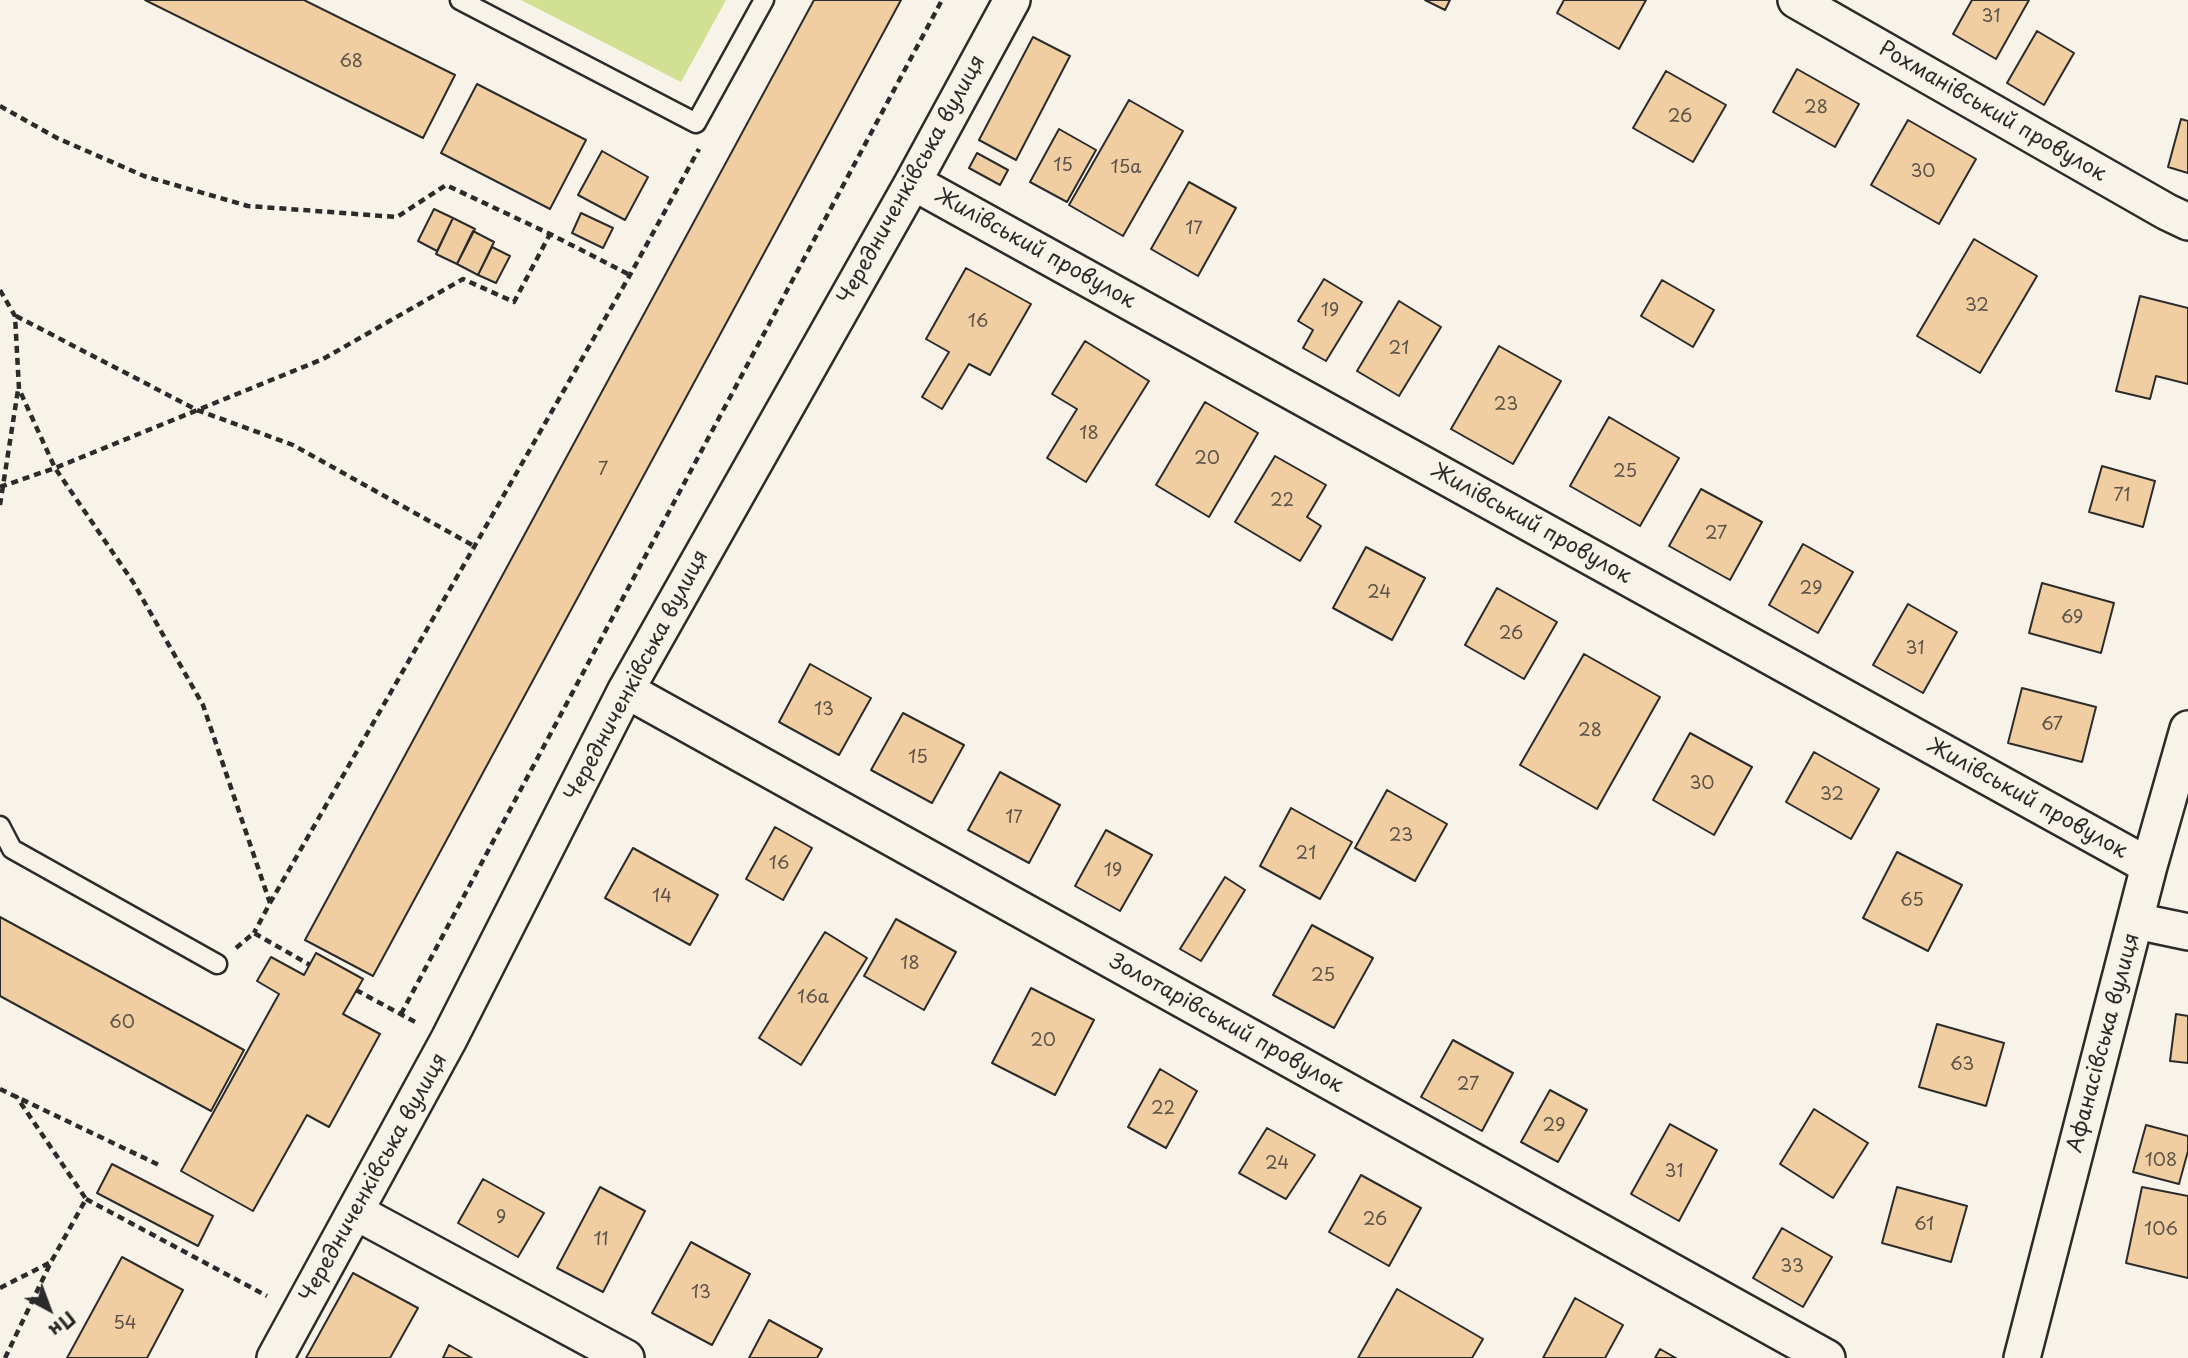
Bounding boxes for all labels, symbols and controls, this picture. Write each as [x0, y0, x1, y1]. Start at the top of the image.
house number: 31 [1982, 6, 2000, 28]
street label: Рохманівський провулок [1874, 36, 2110, 188]
house number: 68 [339, 51, 363, 73]
street label: Чередниченківська вулиця [833, 51, 991, 309]
house number: 28 [1804, 97, 1828, 119]
house number: 26 [1668, 106, 1692, 128]
house number: 15 [1053, 155, 1073, 177]
house number: 15а [1111, 157, 1141, 179]
house number: 30 [1910, 161, 1936, 183]
street label: Жилівський провулок [931, 184, 1139, 314]
house number: 17 [1185, 218, 1203, 240]
house number: 32 [1965, 295, 1989, 317]
house number: 19 [1321, 300, 1339, 322]
house number: 16 [968, 311, 988, 333]
house number: 21 [1389, 338, 1409, 360]
house number: 23 [1494, 394, 1518, 416]
house number: 18 [1079, 423, 1099, 445]
house number: 20 [1194, 448, 1220, 470]
house number: 7 [598, 459, 608, 481]
street label: Жилівський провулок [1427, 459, 1635, 589]
house number: 25 [1613, 461, 1637, 483]
house number: 71 [2114, 485, 2130, 507]
house number: 22 [1270, 490, 1294, 512]
house number: 27 [1705, 523, 1727, 545]
street label: Чередниченківська вулиця [560, 546, 714, 806]
house number: 29 [1800, 578, 1822, 600]
house number: 24 [1367, 582, 1391, 604]
house number: 69 [2061, 607, 2083, 629]
house number: 26 [1499, 623, 1523, 645]
house number: 31 [1906, 638, 1924, 660]
house number: 13 [814, 699, 834, 721]
house number: 67 [2041, 714, 2063, 736]
house number: 28 [1578, 720, 1602, 742]
street label: Жилівський провулок [1923, 734, 2131, 864]
house number: 15 [908, 747, 928, 769]
house number: 30 [1689, 773, 1715, 795]
house number: 32 [1820, 784, 1844, 806]
house number: 17 [1005, 807, 1023, 829]
house number: 23 [1389, 825, 1413, 847]
house number: 21 [1296, 843, 1316, 865]
house number: 16 [769, 853, 789, 875]
house number: 19 [1104, 860, 1122, 882]
house number: 14 [652, 886, 672, 908]
house number: 65 [1900, 890, 1924, 912]
street label: Афанасівська вулиця [2063, 930, 2145, 1156]
street label: Золотарівський провулок [1105, 949, 1347, 1099]
house number: 18 [900, 953, 920, 975]
house number: 25 [1311, 965, 1335, 987]
house number: 16а [797, 987, 829, 1009]
house number: 60 [109, 1012, 135, 1034]
house number: 20 [1030, 1030, 1056, 1052]
street label: Чередниченківська вулиця [295, 1049, 453, 1307]
house number: 63 [1950, 1054, 1974, 1076]
house number: 27 [1457, 1074, 1479, 1096]
house number: 22 [1151, 1098, 1175, 1120]
house number: 29 [1543, 1115, 1565, 1137]
house number: 108 [2145, 1150, 2177, 1172]
house number: 24 [1265, 1153, 1289, 1175]
house number: 31 [1665, 1161, 1683, 1183]
house number: 9 [496, 1207, 506, 1229]
house number: 26 [1363, 1209, 1387, 1231]
house number: 61 [1914, 1214, 1934, 1236]
house number: 106 [2144, 1219, 2178, 1241]
house number: 11 [593, 1229, 609, 1251]
house number: 33 [1780, 1256, 1804, 1278]
north arrow [14, 1274, 84, 1344]
house number: 13 [691, 1282, 711, 1304]
text: Пн [43, 1305, 82, 1344]
house number: 54 [113, 1313, 137, 1335]

